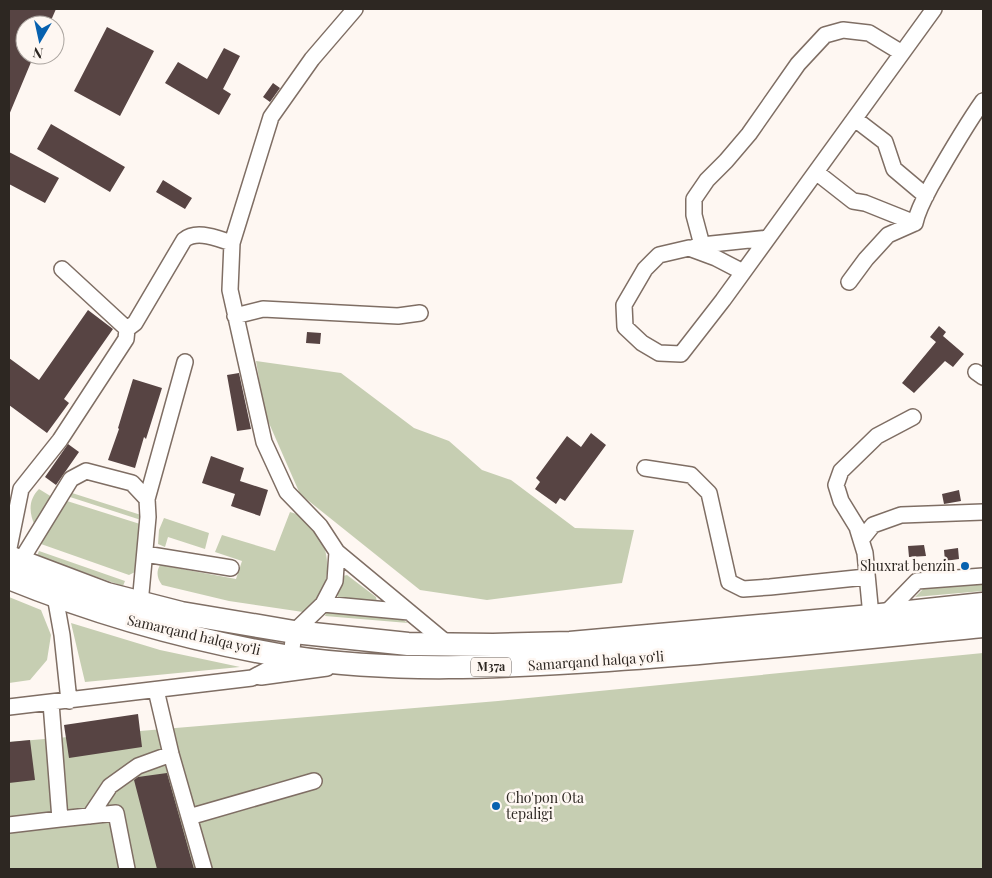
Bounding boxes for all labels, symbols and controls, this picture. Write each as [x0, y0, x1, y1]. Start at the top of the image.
north arrow [15, 15, 65, 65]
text: N [31, 43, 44, 64]
place label: Shuxrat benzin [860, 556, 956, 575]
marker: Shuxrat benzin [959, 560, 971, 572]
street label: Samarqand halqa yoʻli [126, 610, 263, 659]
street label: Samarqand halqa yoʻli [527, 646, 665, 675]
road number: M37a [471, 658, 511, 676]
place label: Cho'pon Ota tepaligi [506, 788, 584, 823]
marker: Cho'pon Ota tepaligi [490, 800, 502, 812]

